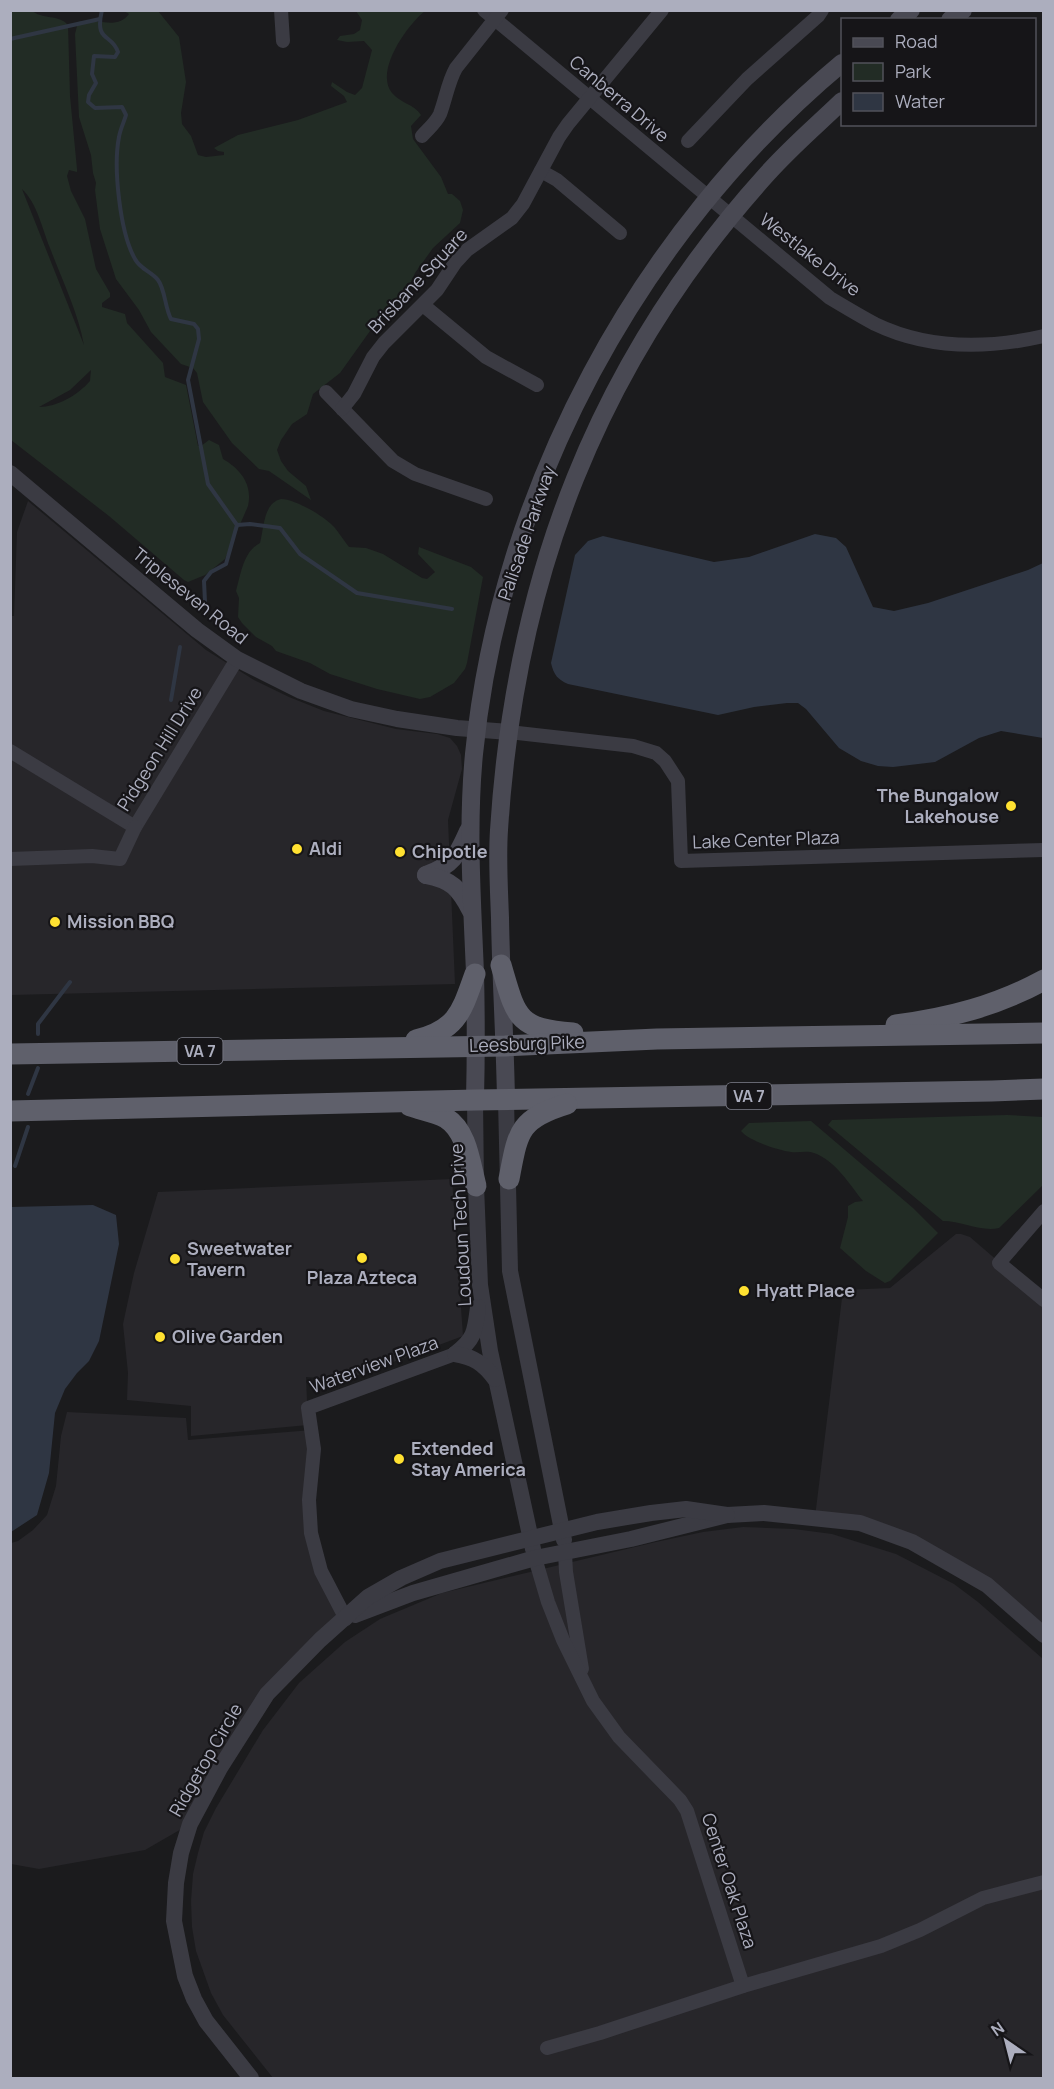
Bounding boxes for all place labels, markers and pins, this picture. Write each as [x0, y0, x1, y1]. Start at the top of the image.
place label: The Bungalow Lakehouse [877, 783, 1000, 828]
marker: The Bungalow Lakehouse [1004, 799, 1018, 813]
place label: Aldi [309, 836, 342, 860]
place label: Chipotle [412, 839, 488, 863]
marker: Aldi [290, 842, 304, 856]
marker: Chipotle [393, 845, 407, 859]
place label: Mission BBQ [67, 909, 174, 933]
marker: Mission BBQ [48, 915, 62, 929]
place label: Sweetwater Tavern [187, 1236, 292, 1281]
marker: Plaza Azteca [355, 1251, 369, 1265]
marker: Sweetwater Tavern [168, 1252, 182, 1266]
place label: Plaza Azteca [307, 1265, 417, 1289]
place label: Hyatt Place [756, 1278, 855, 1302]
marker: Hyatt Place [737, 1284, 751, 1298]
place label: Olive Garden [172, 1324, 283, 1348]
marker: Olive Garden [153, 1330, 167, 1344]
place label: Extended Stay America [411, 1436, 526, 1481]
marker: Extended Stay America [392, 1452, 406, 1466]

